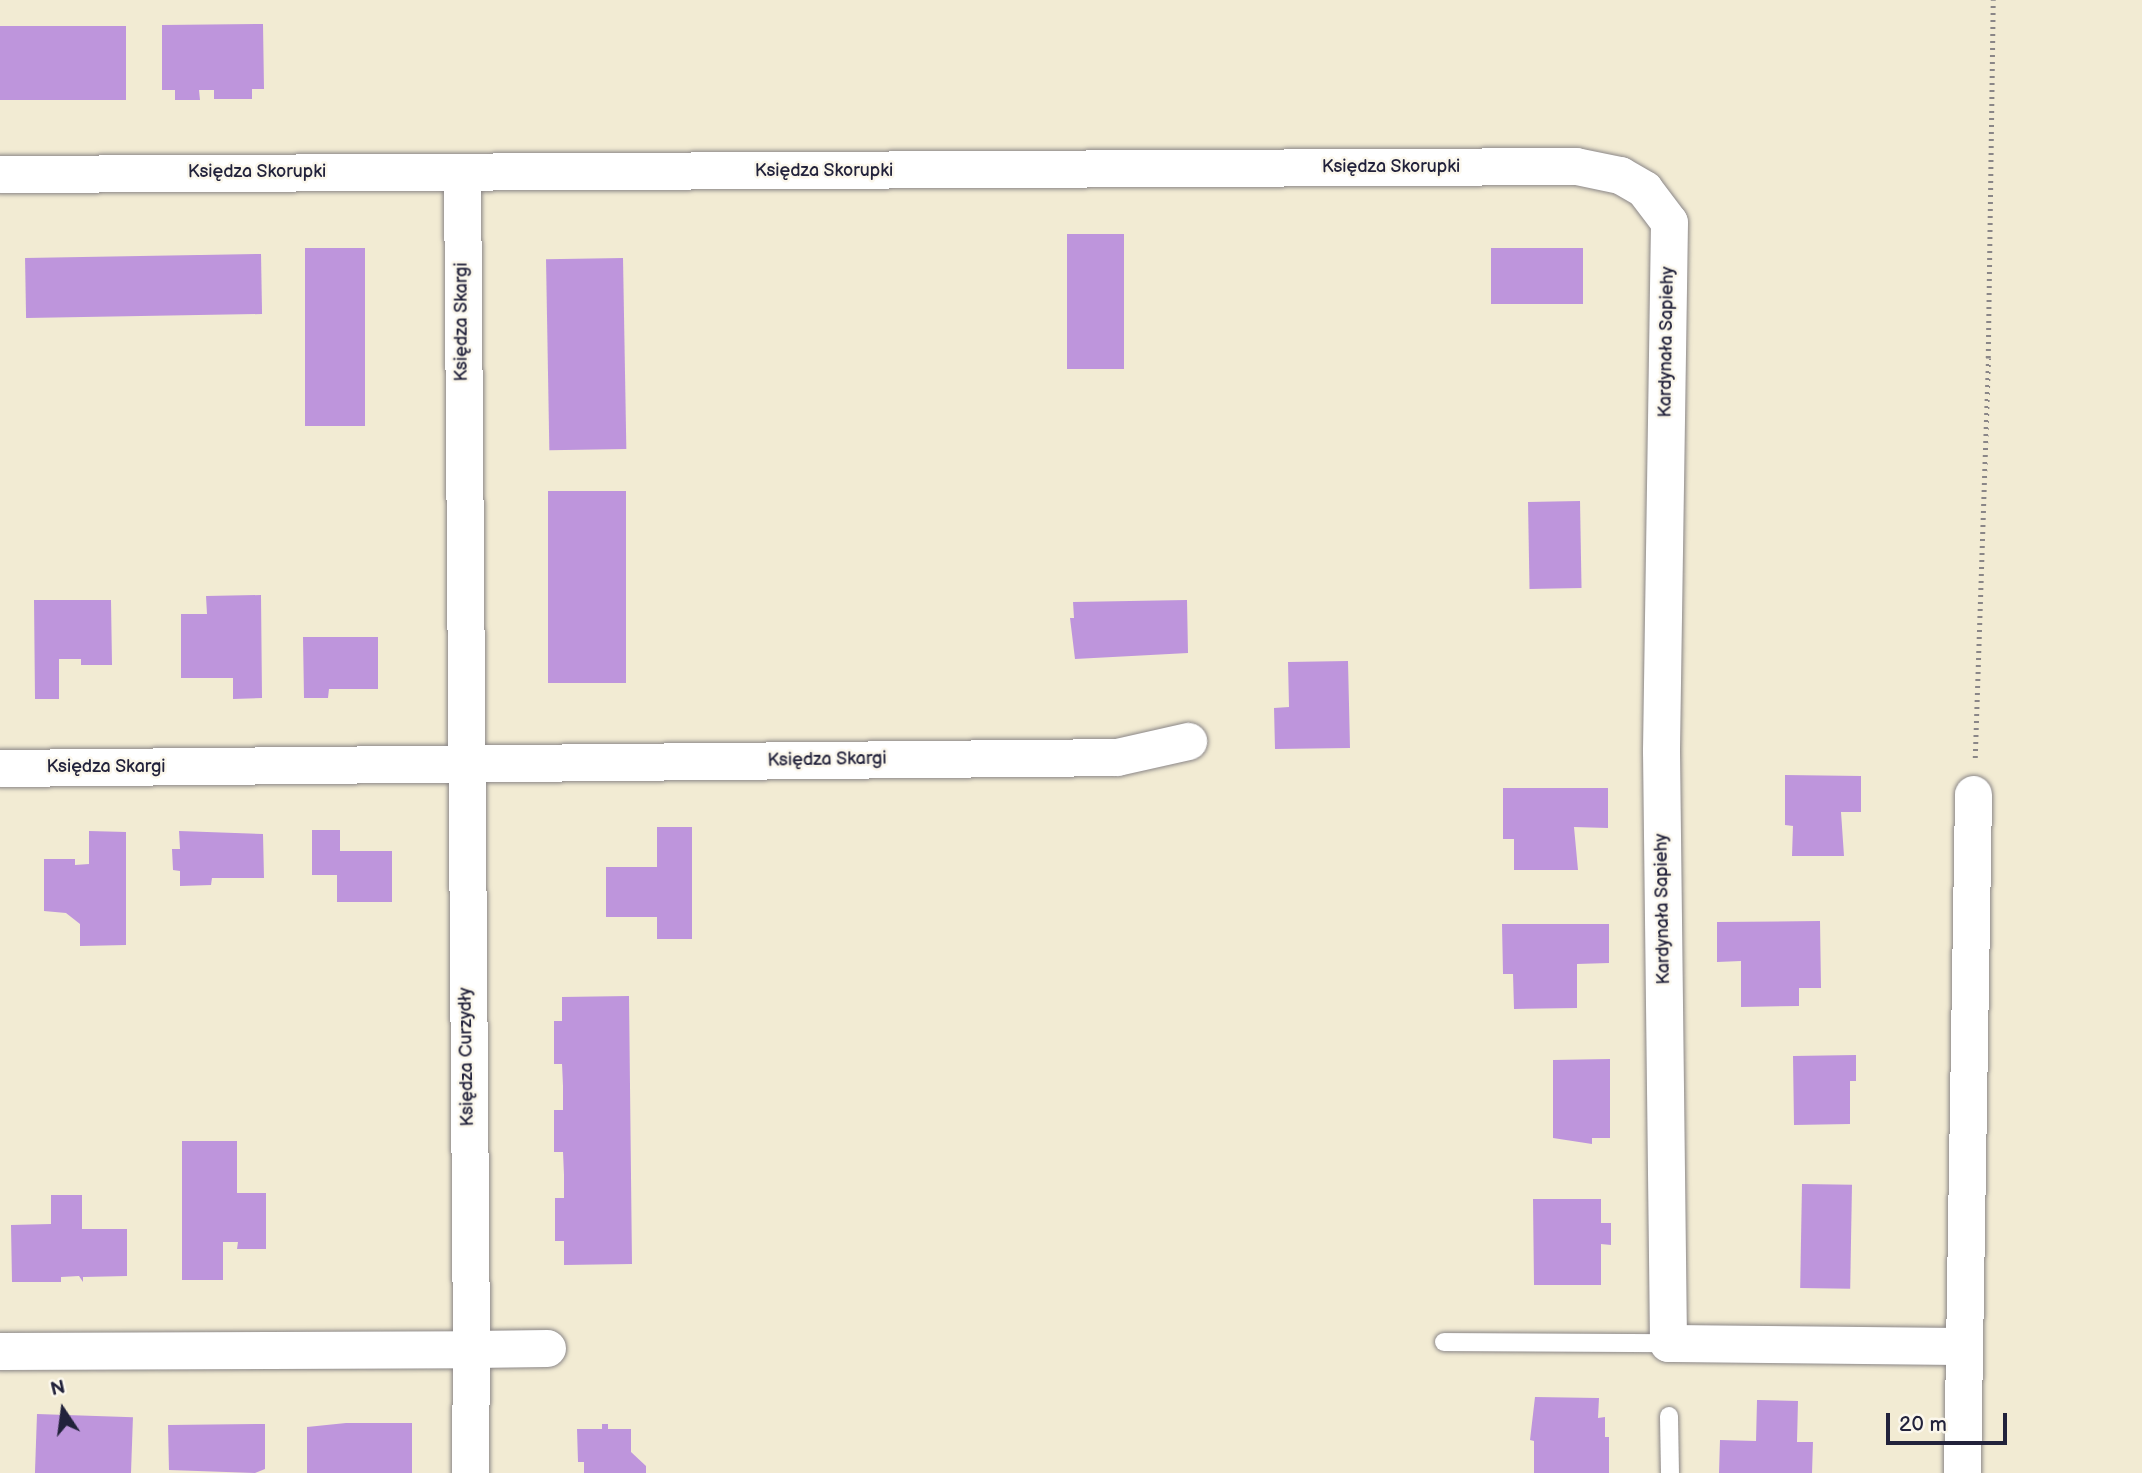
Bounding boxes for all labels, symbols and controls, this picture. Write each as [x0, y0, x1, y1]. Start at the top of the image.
street label: Księdza Skorupki [1322, 156, 1460, 178]
street label: Księdza Skorupki [755, 160, 893, 182]
street label: Księdza Skorupki [188, 161, 326, 183]
street label: Księdza Skargi [451, 262, 473, 382]
street label: Kardynała Sapiehy [1655, 266, 1679, 418]
street label: Księdza Skargi [767, 748, 887, 772]
street label: Księdza Skargi [46, 756, 166, 778]
street label: Kardynała Sapiehy [1651, 833, 1675, 985]
street label: Księdza Curzydły [455, 987, 479, 1127]
north arrow [28, 1375, 98, 1445]
text: N [49, 1376, 68, 1402]
scale bar [1890, 1400, 2011, 1444]
text: 20 m [1899, 1412, 1947, 1437]

